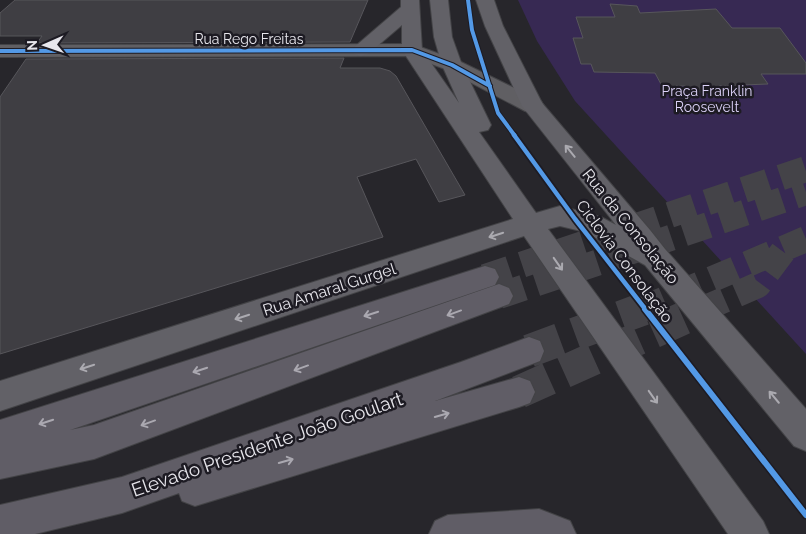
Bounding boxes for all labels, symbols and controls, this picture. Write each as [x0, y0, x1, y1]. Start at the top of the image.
north arrow [20, 20, 70, 70]
street label: Rua Rego Freitas [195, 31, 304, 47]
text: N [24, 40, 40, 51]
park label: Praça Franklin Roosevelt [662, 83, 752, 115]
one-way arrow [565, 145, 576, 158]
street label: Rua da Consolação [578, 165, 683, 288]
street label: Ciclovia Consolação [572, 196, 677, 326]
one-way arrow [488, 230, 504, 240]
one-way arrow [553, 257, 564, 270]
street label: Rua Amaral Gurgel [260, 259, 399, 320]
one-way arrow [446, 309, 462, 318]
one-way arrow [364, 310, 379, 319]
one-way arrow [234, 313, 250, 322]
one-way arrow [79, 363, 95, 373]
one-way arrow [294, 364, 309, 373]
one-way arrow [193, 366, 209, 376]
street label: Elevado Presidente João Goulart [128, 387, 406, 501]
one-way arrow [648, 389, 658, 403]
one-way arrow [769, 391, 780, 404]
one-way arrow [434, 409, 450, 419]
one-way arrow [38, 417, 54, 427]
one-way arrow [141, 419, 156, 428]
one-way arrow [278, 455, 294, 465]

